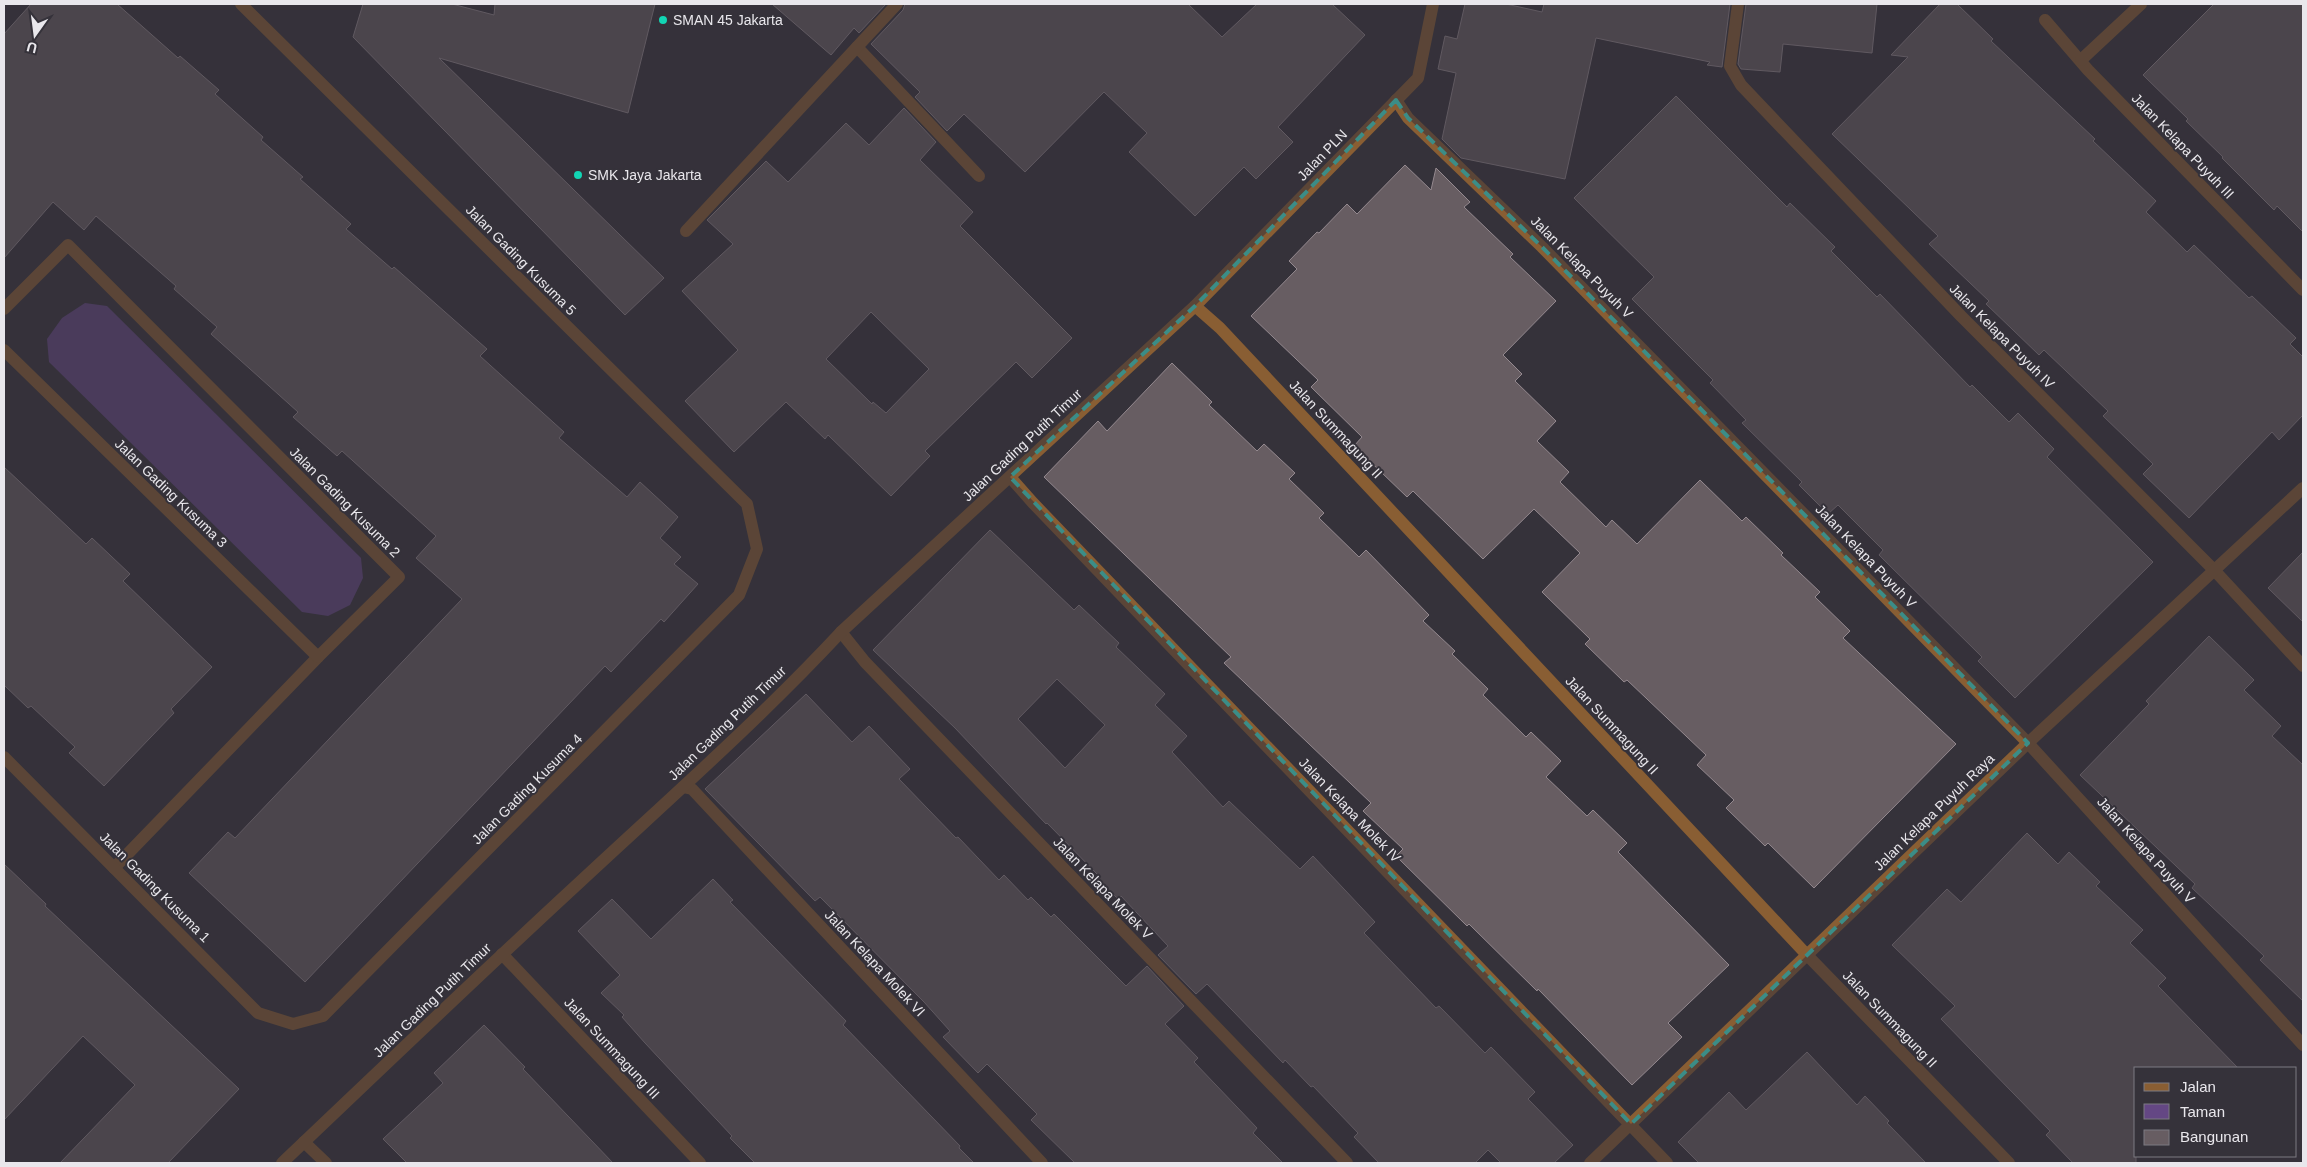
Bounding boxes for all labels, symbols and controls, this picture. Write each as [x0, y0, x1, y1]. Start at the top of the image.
north arrow [10, 10, 60, 60]
place label: SMAN 45 Jakarta [673, 12, 783, 28]
marker: SMAN 45 Jakarta [657, 14, 669, 26]
text: U [25, 39, 39, 57]
street label: Jalan Kelapa Puyuh III [2129, 90, 2237, 202]
street label: Jalan PLN [1294, 126, 1350, 184]
place label: SMK Jaya Jakarta [588, 167, 702, 183]
marker: SMK Jaya Jakarta [572, 169, 584, 181]
street label: Jalan Gading Kusuma 5 [463, 202, 580, 319]
street label: Jalan Kelapa Puyuh V [1528, 213, 1637, 322]
street label: Jalan Kelapa Puyuh IV [1946, 280, 2058, 392]
street label: Jalan Summagung II [1286, 377, 1386, 481]
street label: Jalan Gading Putih Timur [959, 385, 1085, 504]
street label: Jalan Gading Kusuma 3 [112, 435, 230, 551]
street label: Jalan Gading Kusuma 2 [287, 444, 404, 561]
street label: Jalan Kelapa Puyuh V [1812, 501, 1920, 612]
street label: Jalan Gading Putih Timur [665, 662, 789, 783]
street label: Jalan Summagung II [1562, 673, 1662, 777]
street label: Jalan Gading Kusuma 4 [469, 730, 586, 847]
street label: Jalan Kelapa Puyuh Raya [1870, 750, 1998, 874]
street label: Jalan Kelapa Molek IV [1296, 754, 1405, 866]
street label: Jalan Kelapa Puyuh V [2094, 793, 2198, 907]
street label: Jalan Gading Kusuma 1 [97, 829, 214, 946]
street label: Jalan Kelapa Molek V [1050, 834, 1156, 943]
street label: Jalan Kelapa Molek VI [822, 907, 928, 1019]
street label: Jalan Gading Putih Timur [370, 939, 494, 1060]
street label: Jalan Summagung II [1840, 967, 1940, 1071]
street label: Jalan Summagung III [561, 994, 663, 1102]
legend [2134, 1067, 2297, 1157]
text: Jalan [2180, 1078, 2216, 1095]
text: Taman [2180, 1103, 2225, 1120]
text: Bangunan [2180, 1128, 2248, 1145]

